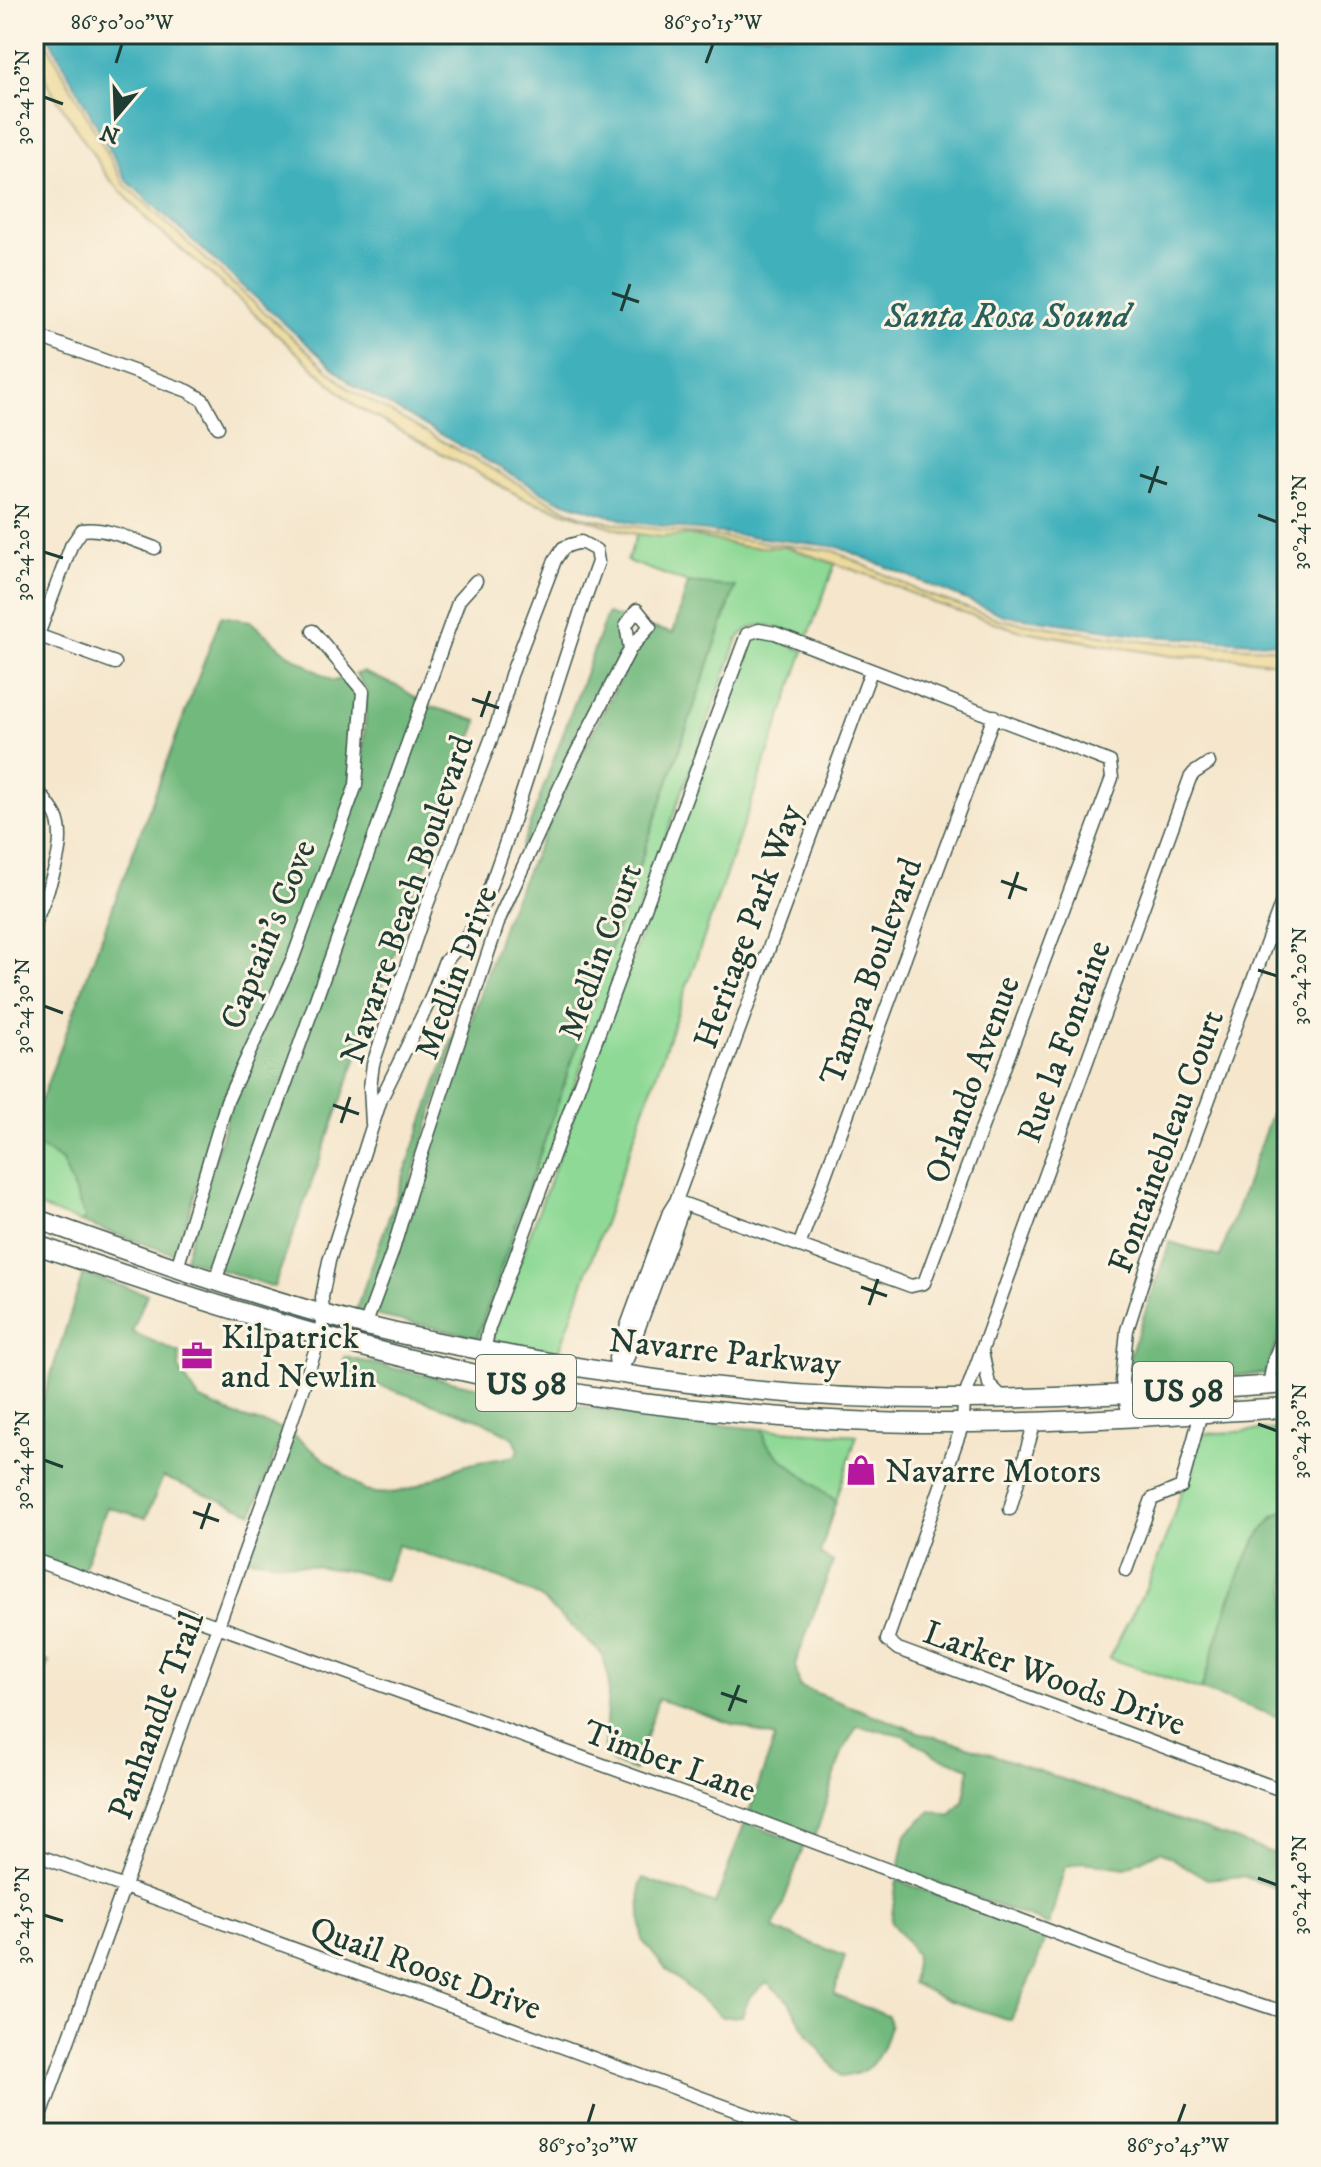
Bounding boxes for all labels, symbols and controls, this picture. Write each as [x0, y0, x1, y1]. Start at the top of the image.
text: 86°50'00"W [71, 11, 174, 36]
text: 86°50'15"W [664, 11, 763, 36]
text: 30°24'10"N [11, 49, 36, 145]
north arrow [76, 76, 156, 156]
text: N [97, 118, 123, 149]
water label: Santa Rosa Sound [883, 294, 1135, 339]
text: 30°24'10"N [1288, 474, 1313, 570]
text: 30°24'20"N [11, 503, 36, 601]
street label: Navarre Beach Boulevard [332, 730, 484, 1070]
street label: Heritage Park Way [685, 798, 813, 1055]
street label: Captain's Cove [212, 834, 326, 1036]
street label: Tampa Boulevard [811, 852, 933, 1091]
street label: Medlin Court [550, 858, 652, 1046]
street label: Medlin Drive [406, 880, 508, 1065]
text: 30°24'20"N [1288, 927, 1313, 1025]
street label: Rue la Fontaine [1009, 935, 1121, 1148]
text: 30°24'30"N [11, 958, 36, 1054]
street label: Orlando Avenue [916, 970, 1030, 1189]
street label: Fontainebleau Court [1100, 1004, 1234, 1279]
place label: Kilpatrick and Newlin [221, 1317, 377, 1398]
street label: Navarre Parkway [607, 1320, 844, 1386]
office icon: Kilpatrick and Newlin [180, 1339, 214, 1373]
road number: US 98 [476, 1355, 576, 1411]
road number: US 98 [1133, 1362, 1233, 1418]
text: 30°24'30"N [1288, 1383, 1313, 1479]
text: 30°24'40"N [11, 1410, 36, 1510]
place label: Navarre Motors [885, 1451, 1101, 1493]
shop icon: Navarre Motors [844, 1453, 878, 1487]
street label: Panhandle Trail [100, 1605, 214, 1826]
street label: Larker Woods Drive [918, 1612, 1191, 1746]
street label: Timber Lane [577, 1711, 761, 1812]
text: 30°24'40"N [1288, 1835, 1313, 1935]
text: 30°24'50"N [11, 1866, 36, 1964]
street label: Quail Roost Drive [304, 1908, 547, 2030]
text: 86°50'30"W [538, 2134, 638, 2159]
text: 86°50'45"W [1127, 2134, 1230, 2159]

